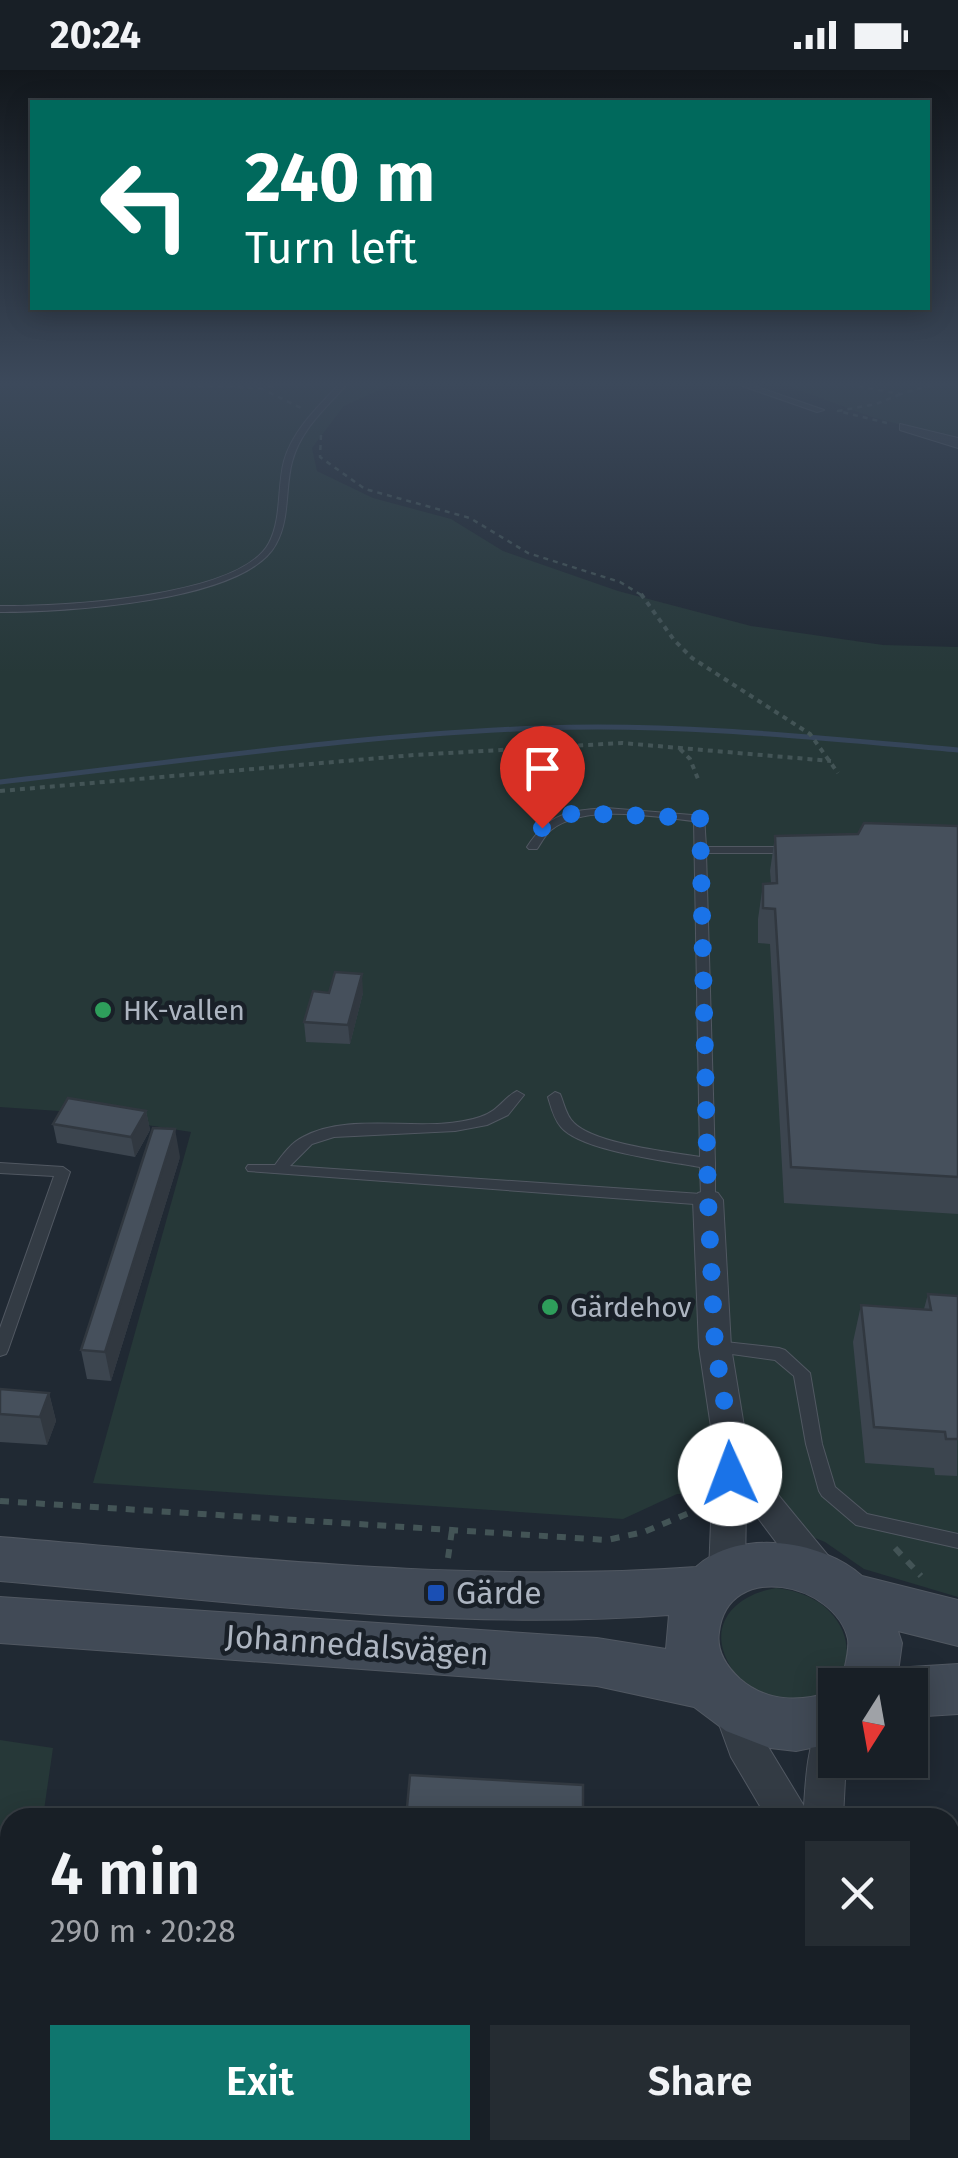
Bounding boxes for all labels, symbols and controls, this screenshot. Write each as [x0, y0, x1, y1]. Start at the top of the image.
text: 20:24 [50, 12, 141, 58]
text: 240 m [245, 136, 435, 220]
icon: left [80, 140, 210, 270]
text: Turn left [245, 221, 417, 275]
pin [500, 726, 585, 829]
icon: arrive [515, 741, 570, 796]
place label: HK-vallen [123, 994, 245, 1027]
marker: HK-vallen [92, 999, 114, 1021]
place label: Gärdehov [570, 1291, 692, 1324]
marker: Gärdehov [539, 1296, 561, 1318]
position arrow [678, 1422, 782, 1526]
place label: Gärde [456, 1574, 542, 1612]
marker: Gärde [425, 1582, 447, 1604]
street label: Johannedalsvägen [224, 1617, 490, 1673]
north arrow [818, 1668, 928, 1778]
map controls [818, 1668, 928, 1778]
text: 4 min [50, 1838, 201, 1910]
button: close [805, 1841, 910, 1946]
text: 290 m · 20:28 [50, 1912, 236, 1950]
button: Exit [50, 2025, 470, 2140]
button: Share [490, 2025, 910, 2140]

